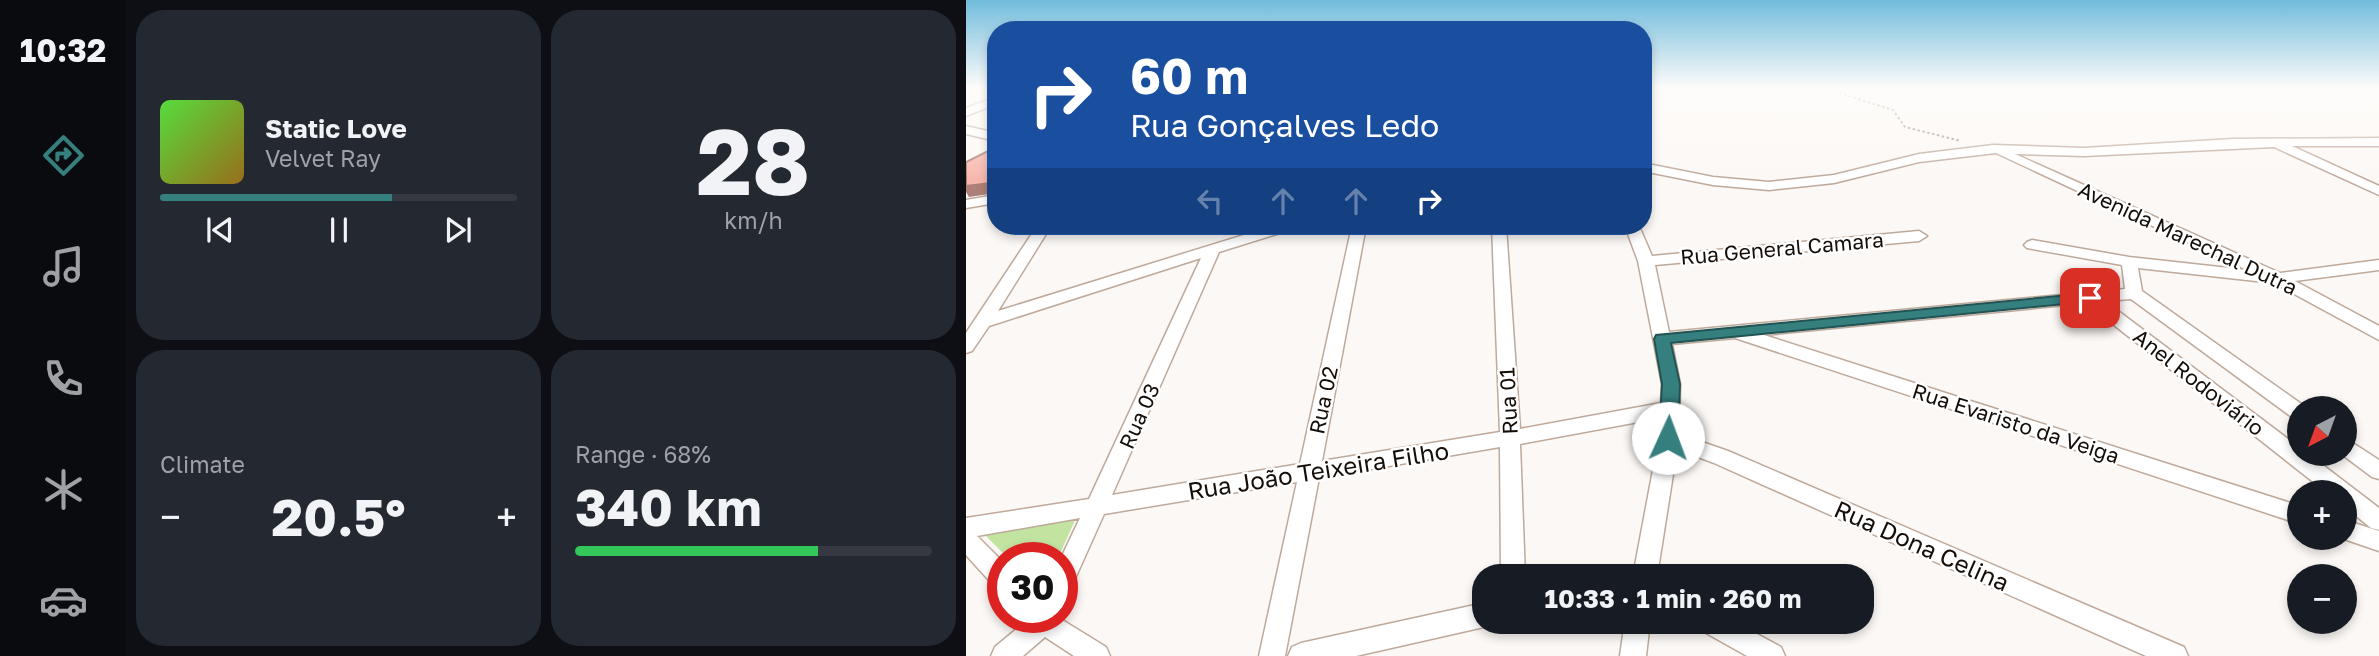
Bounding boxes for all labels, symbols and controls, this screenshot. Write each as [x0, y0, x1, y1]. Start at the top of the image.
text: 10:32 [20, 31, 106, 69]
text: 60 m [1130, 46, 1248, 105]
icon: right [1015, 49, 1106, 140]
text: 28 [697, 106, 810, 215]
text: Rua Gonçalves Ledo [1130, 106, 1439, 144]
text: Static Love [265, 113, 407, 144]
icon: directions [39, 131, 88, 180]
text: Velvet Ray [265, 144, 381, 172]
street label: Avenida Marechal Dutra [2074, 176, 2302, 300]
icon: left [1191, 182, 1229, 220]
icon: ahead [1264, 182, 1302, 220]
icon: ahead [1337, 182, 1375, 220]
icon: right [1410, 182, 1448, 220]
text: km/h [724, 206, 783, 234]
icon: previous [201, 211, 239, 249]
icon: pause [320, 211, 358, 249]
icon: next [439, 211, 477, 249]
street label: Rua General Camara [1679, 226, 1885, 270]
icon: music [39, 242, 88, 291]
pin [2060, 268, 2120, 328]
icon: arrive [2071, 279, 2109, 317]
street label: Anel Rodoviário [2129, 323, 2269, 441]
icon: phone [39, 354, 88, 403]
street label: Rua 02 [1303, 364, 1343, 436]
street label: Rua 01 [1493, 367, 1523, 435]
street label: Rua Evaristo da Veiga [1909, 377, 2123, 469]
street label: Rua 03 [1113, 379, 1165, 453]
north arrow [2287, 396, 2357, 466]
map controls [2287, 396, 2357, 634]
position arrow [1631, 401, 1705, 475]
street label: Rua João Teixeira Filho [1185, 435, 1451, 505]
text: Range · 68% [575, 440, 711, 468]
text: Climate [160, 450, 245, 478]
icon: climate [39, 465, 88, 514]
text: 340 km [575, 475, 762, 537]
button: + [2287, 480, 2357, 550]
text: 20.5° [271, 485, 406, 547]
street label: Rua Dona Celina [1830, 493, 2014, 597]
text: − [160, 494, 181, 539]
text: + [496, 494, 517, 539]
speed limit sign: 30 [987, 542, 1078, 633]
button: − [2287, 564, 2357, 634]
icon: car [39, 576, 88, 625]
text: 10:33 · 1 min · 260 m [1545, 583, 1801, 614]

